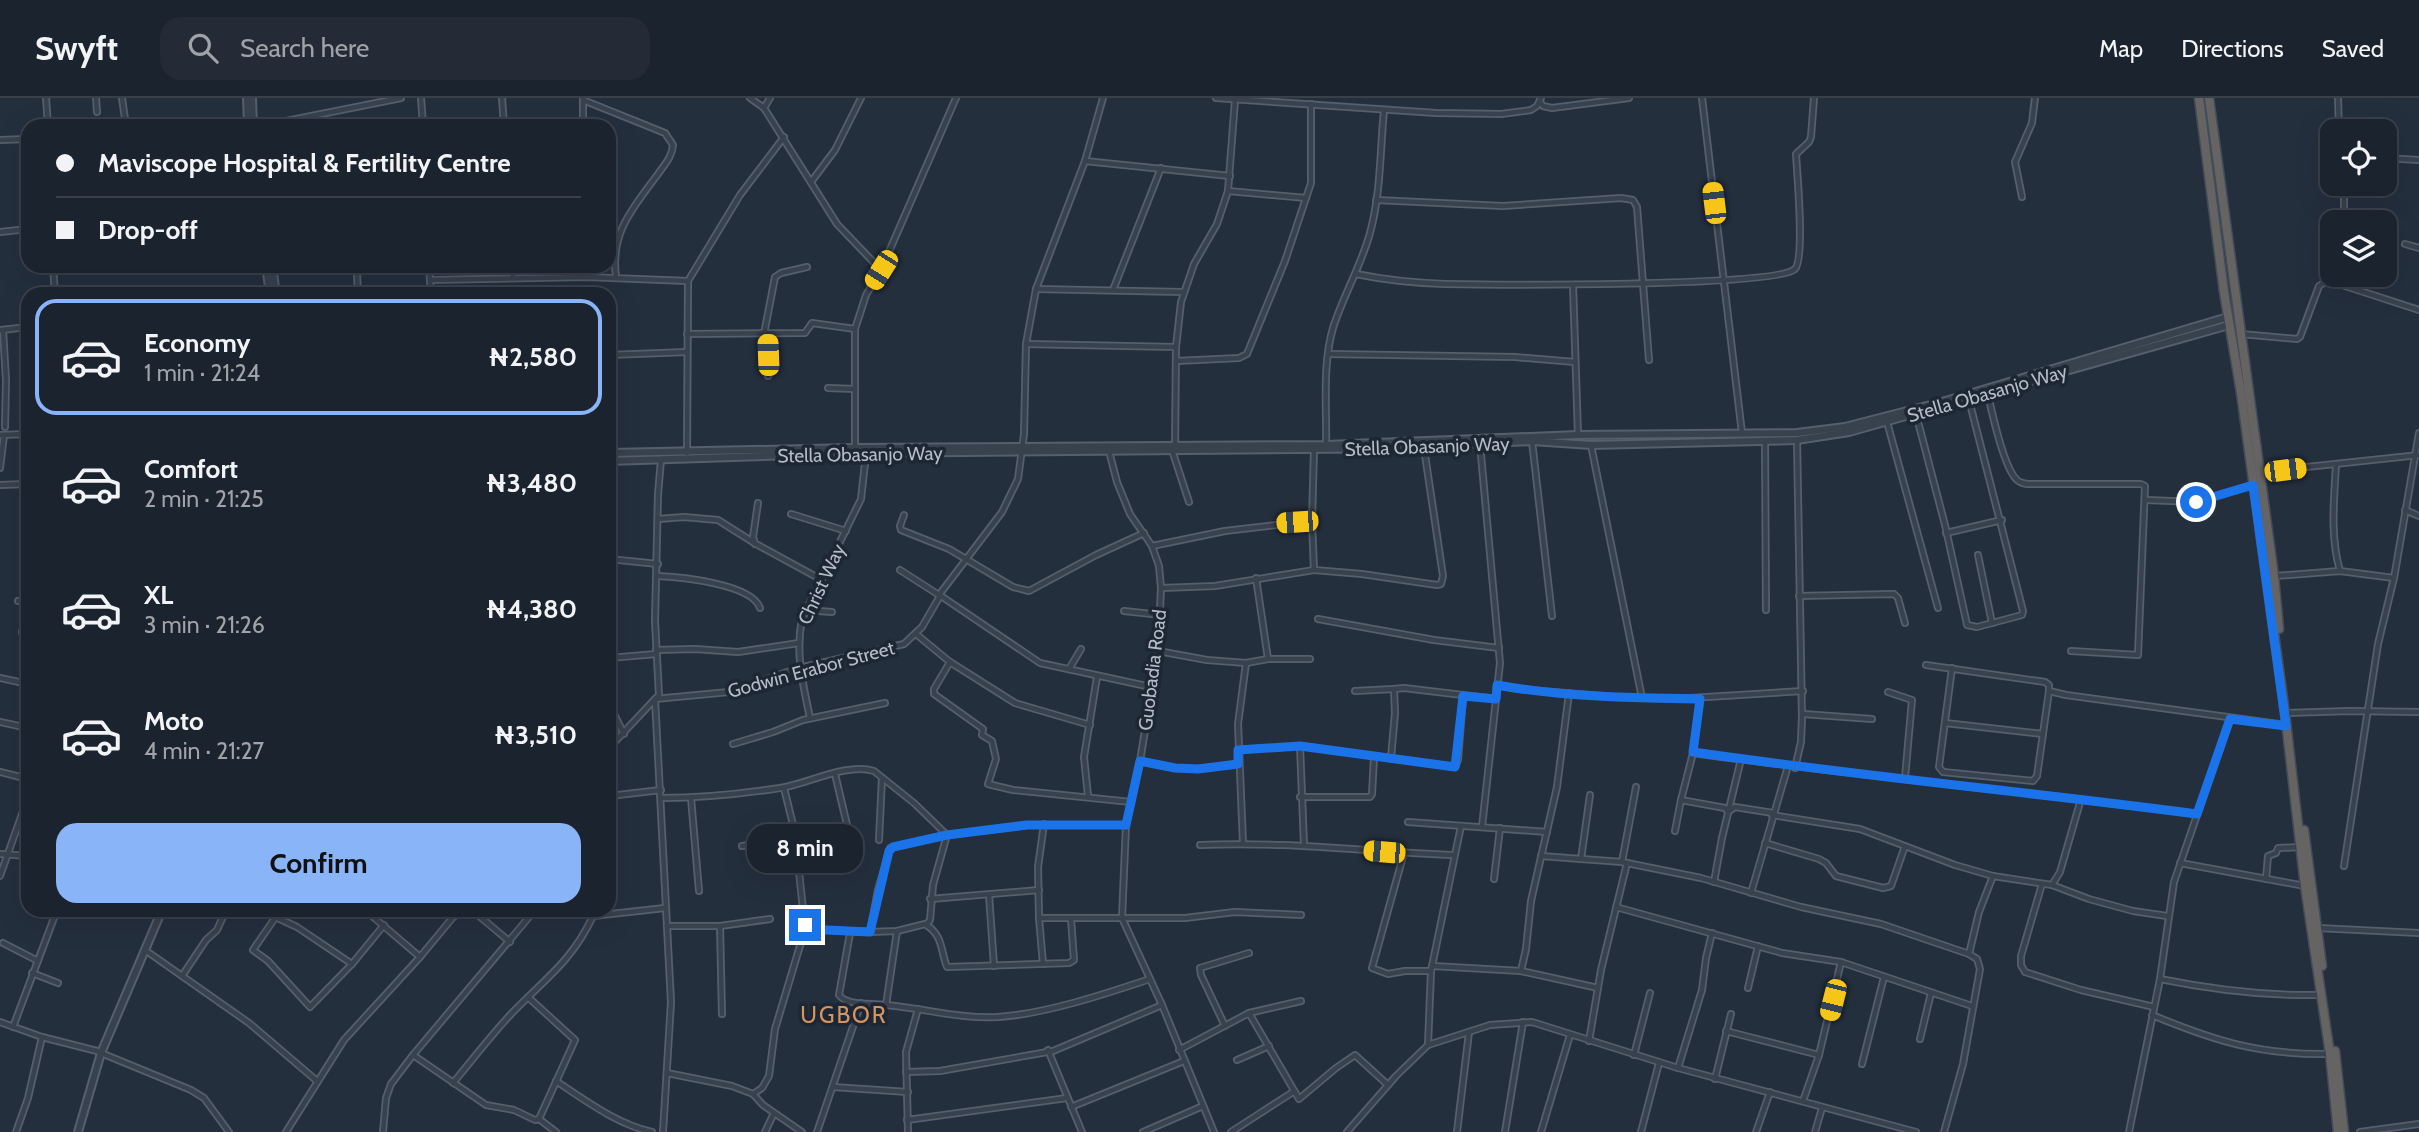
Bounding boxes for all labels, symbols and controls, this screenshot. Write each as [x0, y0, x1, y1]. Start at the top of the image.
search box [160, 17, 650, 80]
text: Swyft [35, 28, 118, 68]
icon: search [184, 29, 222, 67]
text: Search here [240, 32, 369, 64]
text: Map [2099, 34, 2143, 63]
text: Directions [2181, 34, 2284, 63]
text: Saved [2322, 34, 2384, 63]
map controls [2320, 119, 2397, 287]
button: locate [2320, 119, 2397, 196]
text: Maviscope Hospital & Fertility Centre [98, 147, 511, 179]
car [1702, 181, 1727, 225]
button: layers [2320, 210, 2397, 287]
text: Drop-off [98, 214, 198, 246]
car [861, 247, 902, 293]
icon: car [60, 326, 123, 389]
text: Economy [144, 327, 250, 359]
car [757, 334, 780, 376]
text: ₦2,580 [488, 341, 577, 373]
text: 1 min · 21:24 [144, 359, 260, 387]
street label: Stella Obasanjo Way [1905, 360, 2070, 427]
street label: Stella Obasanjo Way [1344, 432, 1510, 461]
street label: Stella Obasanjo Way [777, 442, 943, 467]
icon: car [60, 452, 123, 515]
text: Comfort [144, 453, 238, 485]
car [2263, 457, 2308, 483]
text: ₦3,480 [486, 467, 577, 499]
text: 2 min · 21:25 [144, 485, 264, 513]
route start [2180, 486, 2212, 518]
car [1276, 510, 1319, 534]
street label: Christ Way [793, 540, 850, 628]
icon: car [60, 578, 123, 641]
text: XL [144, 579, 173, 611]
text: ₦4,380 [486, 593, 577, 625]
street label: Guobadia Road [1134, 608, 1171, 732]
text: 3 min · 21:26 [144, 611, 265, 639]
street label: Godwin Erabor Street [725, 636, 898, 703]
icon: car [60, 704, 123, 767]
text: Moto [144, 705, 204, 737]
text: ₦3,510 [494, 719, 577, 751]
text: 4 min · 21:27 [144, 737, 264, 765]
button: Confirm [56, 823, 581, 903]
callout: 8 min [747, 824, 863, 872]
text: 8 min [776, 834, 834, 862]
car [1363, 840, 1406, 864]
route end [789, 909, 821, 941]
car [1818, 977, 1849, 1023]
district label: UGBOR [800, 1001, 888, 1029]

